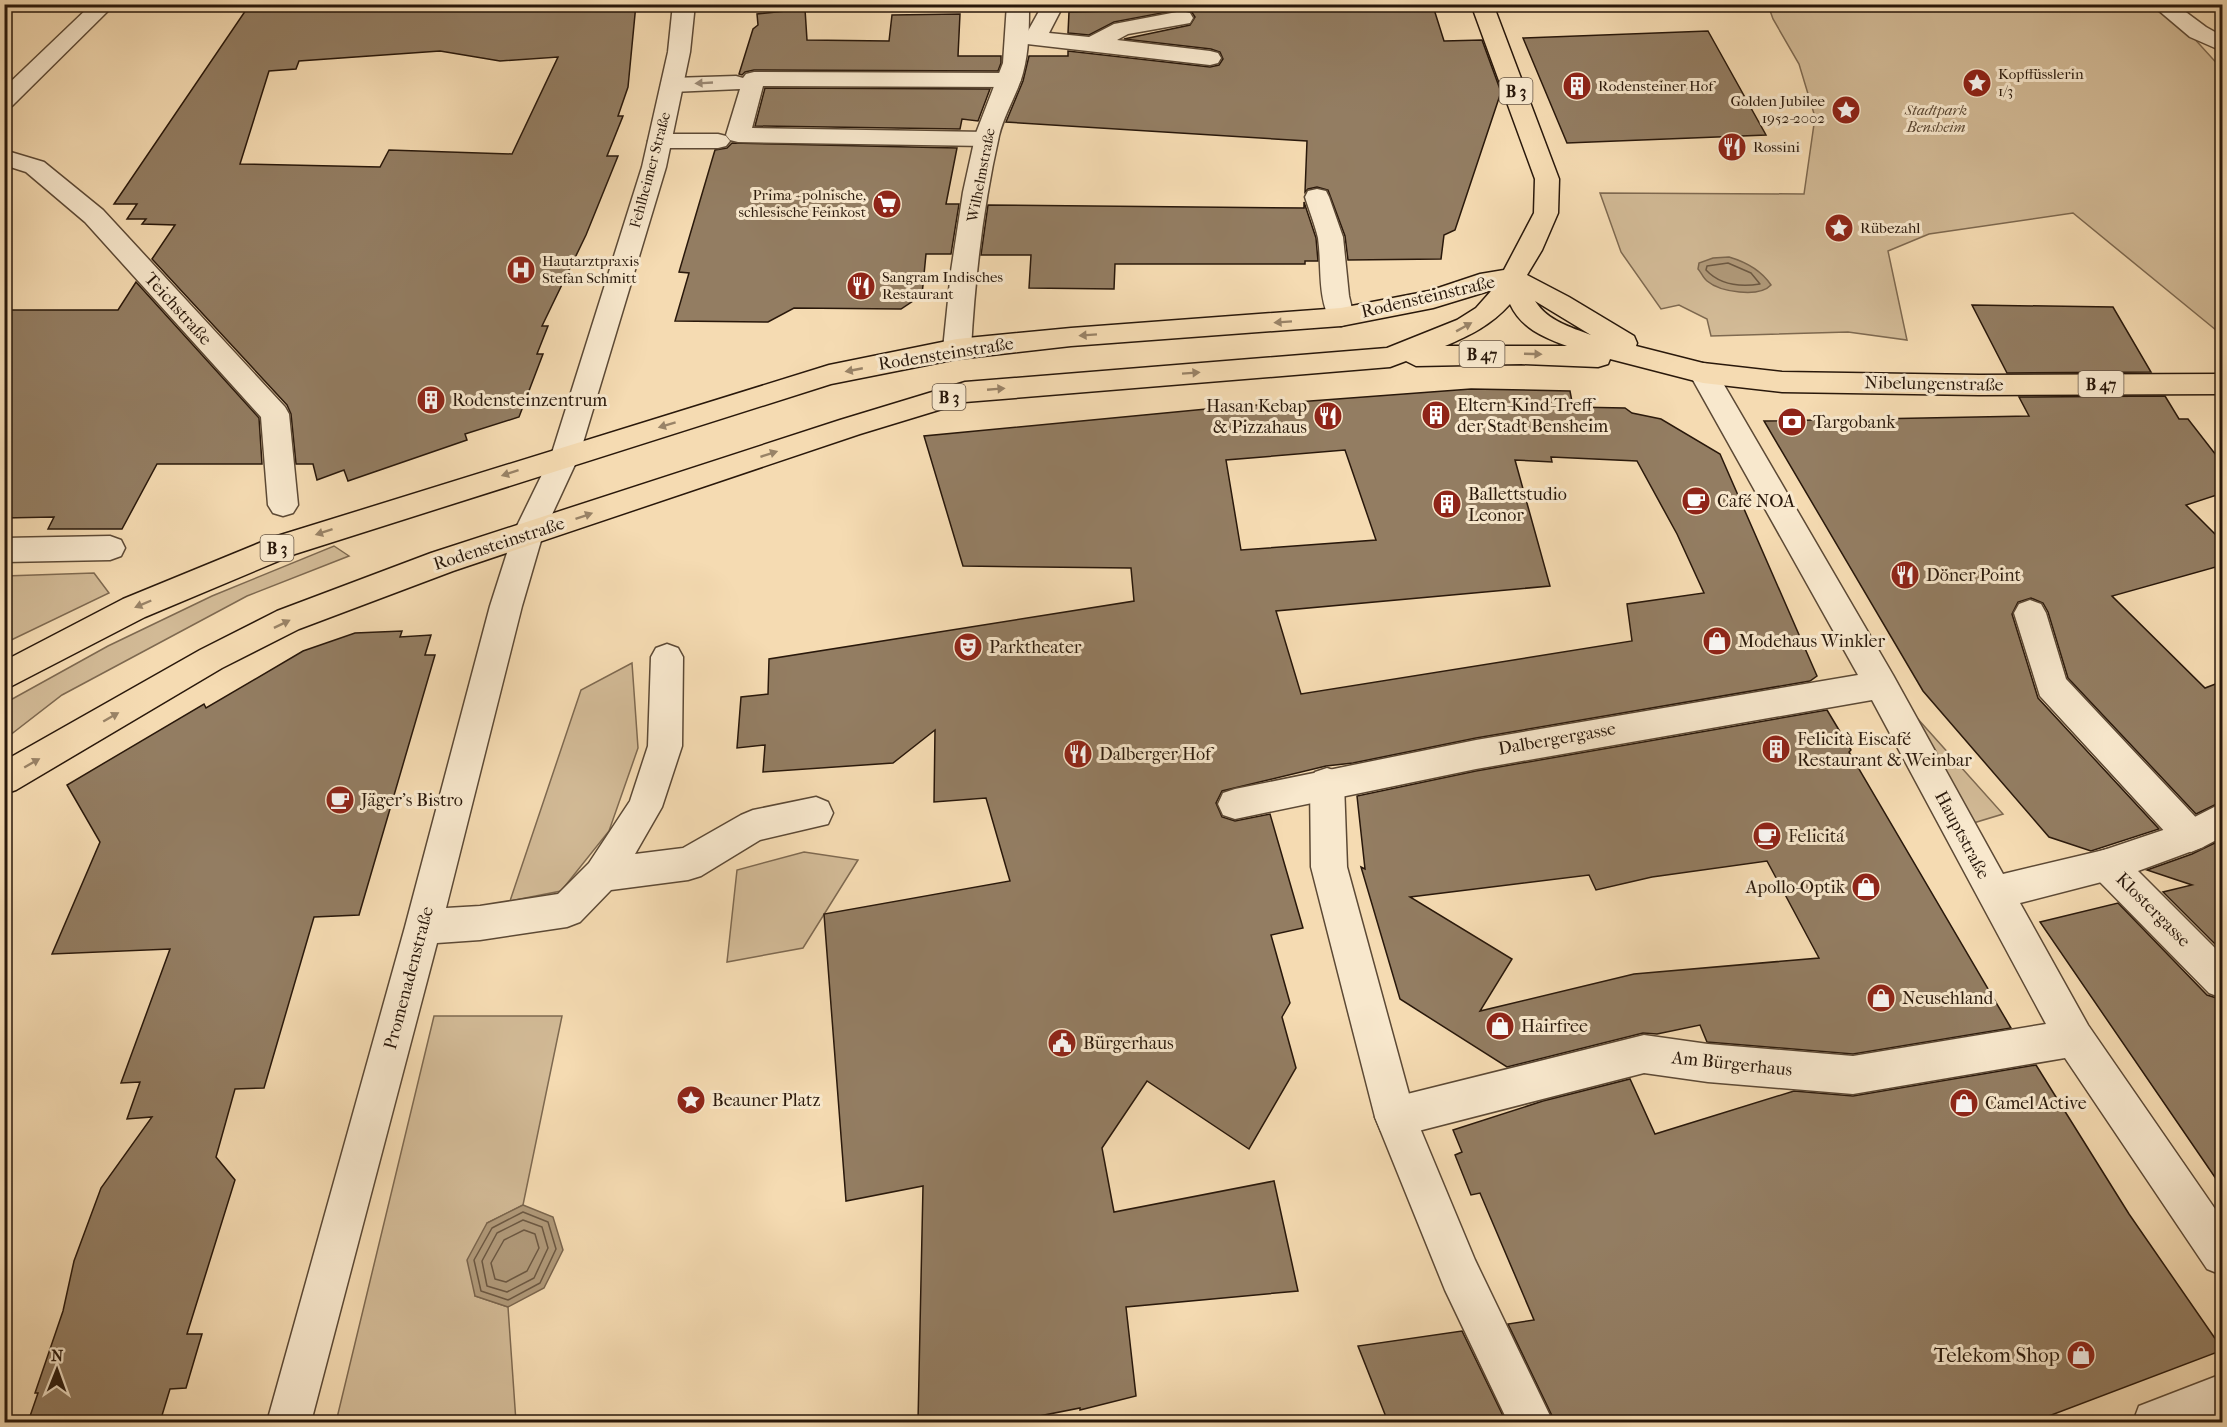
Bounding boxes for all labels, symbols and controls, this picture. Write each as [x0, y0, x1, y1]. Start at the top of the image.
place label: Kopffüsslerin 1/3 [1998, 65, 2084, 100]
place icon: Kopffüsslerin 1/3 [1961, 67, 1993, 99]
building icon: Rodensteiner Hof [1561, 70, 1593, 102]
place label: Rodensteiner Hof [1598, 77, 1716, 95]
road number: B 3 [1500, 78, 1532, 104]
one-way arrow [694, 79, 713, 88]
place label: Golden Jubilee 1952-2002 [1730, 92, 1826, 127]
place icon: Golden Jubilee 1952-2002 [1830, 94, 1862, 126]
park label: Stadtpark Bensheim [1904, 101, 1967, 136]
street label: Fehlheimer Straße [626, 109, 674, 230]
street label: Wilhelmstraße [963, 126, 999, 225]
restaurant icon: Rossini [1716, 131, 1748, 163]
place label: Rossini [1753, 138, 1801, 156]
place label: Prima - polnische, schlesische Feinkost [738, 186, 867, 221]
supermarket icon: Prima - polnische, schlesische Feinkost [871, 188, 903, 220]
place icon: Rübezahl [1823, 212, 1855, 244]
place label: Rübezahl [1860, 219, 1920, 237]
place label: Hautarztpraxis Stefan Schmitt [542, 252, 639, 287]
hospital icon: Hautarztpraxis Stefan Schmitt [505, 254, 537, 286]
street label: Teichstraße [140, 268, 216, 350]
place label: Sangram Indisches Restaurant [882, 268, 1003, 303]
restaurant icon: Sangram Indisches Restaurant [845, 270, 877, 302]
street label: Rodensteinstraße [1359, 271, 1497, 323]
one-way arrow [1273, 317, 1292, 326]
one-way arrow [1456, 322, 1473, 332]
one-way arrow [1079, 331, 1098, 340]
street label: Rodensteinstraße [877, 333, 1015, 375]
road number: B 47 [1460, 341, 1504, 367]
one-way arrow [1523, 350, 1542, 359]
one-way arrow [844, 366, 863, 375]
one-way arrow [1181, 369, 1200, 378]
road number: B 47 [2078, 371, 2124, 397]
street label: Nibelungenstraße [1864, 372, 2004, 396]
building icon: Rodensteinzentrum [415, 384, 447, 416]
road number: B 3 [932, 384, 966, 410]
one-way arrow [987, 384, 1006, 394]
place label: Rodensteinzentrum [452, 390, 607, 411]
place label: Eltern-Kind-Treff der Stadt Bensheim [1457, 395, 1608, 437]
place label: Hasan Kebap & Pizzahaus [1206, 396, 1307, 438]
building icon: Eltern-Kind-Treff der Stadt Bensheim [1420, 399, 1452, 431]
restaurant icon: Hasan Kebap & Pizzahaus [1312, 400, 1344, 432]
bank icon: Targobank [1776, 406, 1808, 438]
place label: Targobank [1813, 412, 1896, 433]
one-way arrow [658, 421, 676, 430]
one-way arrow [760, 449, 778, 458]
one-way arrow [501, 469, 519, 479]
place label: Ballettstudio Leonor [1468, 484, 1567, 526]
cafe icon: Café NOA [1680, 485, 1712, 517]
building icon: Ballettstudio Leonor [1431, 488, 1463, 520]
place label: Café NOA [1717, 491, 1795, 512]
one-way arrow [575, 510, 593, 520]
street label: Rodensteinstraße [431, 513, 567, 575]
one-way arrow [315, 528, 333, 538]
road number: B 3 [260, 535, 294, 561]
restaurant icon: Döner Point [1889, 559, 1921, 591]
place label: Döner Point [1926, 565, 2022, 586]
one-way arrow [133, 599, 151, 609]
one-way arrow [273, 619, 290, 628]
shop icon: Modehaus Winkler [1701, 625, 1733, 657]
theatre icon: Parktheater [952, 631, 984, 663]
place label: Modehaus Winkler [1738, 631, 1885, 652]
place label: Parktheater [989, 637, 1082, 658]
one-way arrow [103, 712, 120, 722]
street label: Dalbergergasse [1497, 718, 1618, 760]
place label: Felicità Eiscafé Restaurant & Weinbar [1797, 729, 1972, 771]
building icon: Felicità Eiscafé Restaurant & Weinbar [1760, 733, 1792, 765]
restaurant icon: Dalberger Hof [1062, 738, 1094, 770]
place label: Dalberger Hof [1099, 744, 1215, 765]
one-way arrow [24, 757, 40, 768]
cafe icon: Jäger's Bistro [324, 784, 356, 816]
street label: Hauptstraße [1930, 787, 1994, 883]
place label: Jäger's Bistro [359, 790, 463, 811]
cafe icon: Felicitá [1751, 820, 1783, 852]
place label: Felicitá [1788, 826, 1845, 847]
street label: Klostergasse [2111, 868, 2195, 952]
shop icon: Apollo-Optik [1850, 871, 1882, 903]
place label: Apollo-Optik [1745, 877, 1846, 898]
street label: Promenadenstraße [380, 904, 438, 1052]
shop icon: Neusehland [1865, 982, 1897, 1014]
place label: Neusehland [1902, 988, 1994, 1009]
shop icon: Hairfree [1484, 1010, 1516, 1042]
place label: Hairfree [1521, 1016, 1588, 1037]
public building icon: Bürgerhaus [1046, 1027, 1078, 1059]
place label: Bürgerhaus [1083, 1033, 1174, 1054]
street label: Am Bürgerhaus [1670, 1047, 1794, 1081]
place icon: Beauner Platz [675, 1084, 707, 1116]
shop icon: Camel Active [1948, 1087, 1980, 1119]
place label: Beauner Platz [712, 1090, 820, 1111]
place label: Camel Active [1985, 1093, 2087, 1114]
shop icon: Telekom Shop [2065, 1339, 2097, 1371]
north arrow [27, 1340, 87, 1400]
place label: Telekom Shop [1934, 1343, 2060, 1367]
text: N [51, 1346, 64, 1365]

